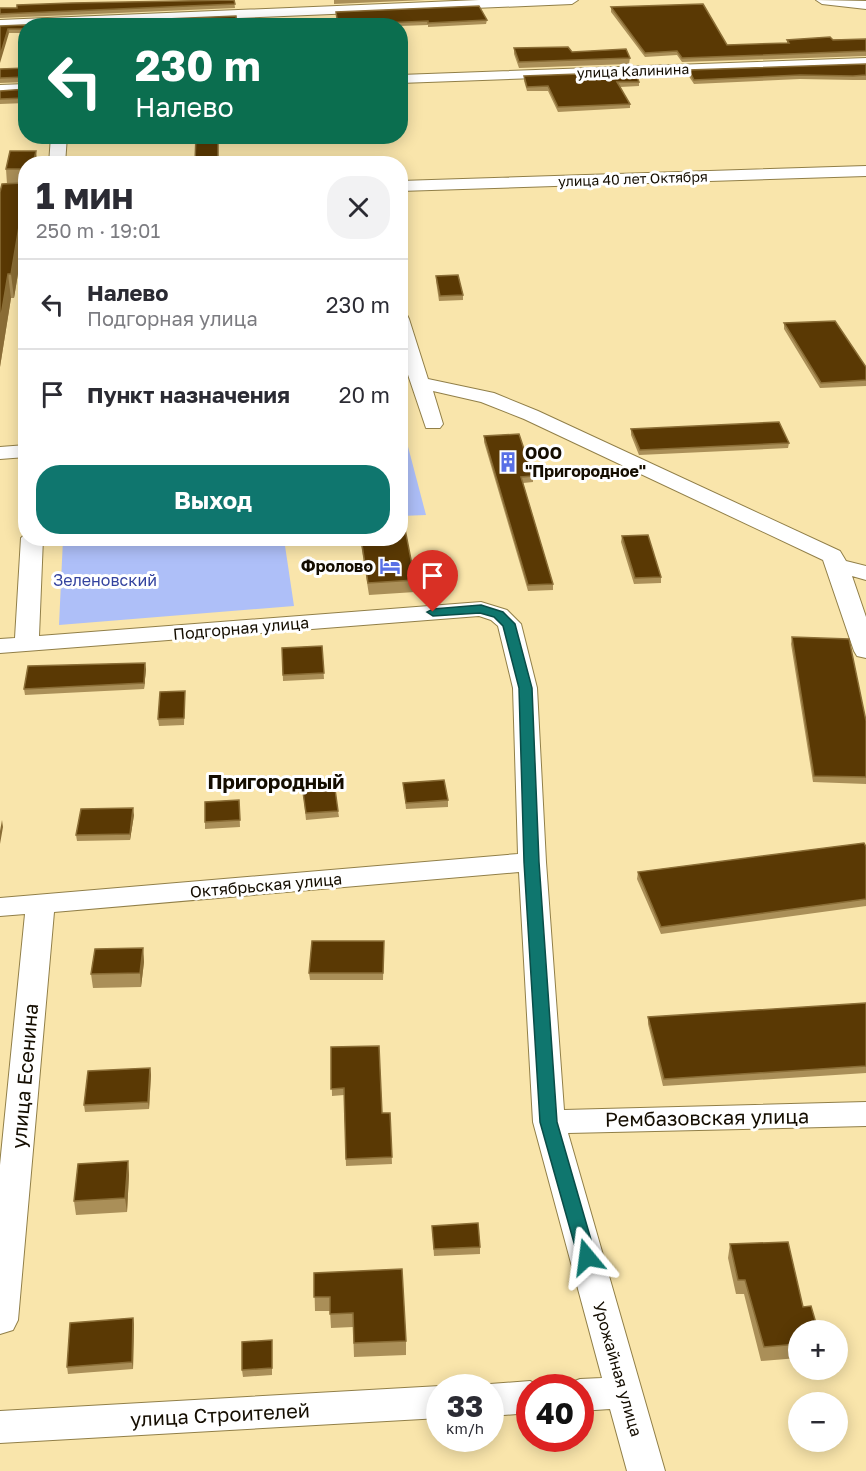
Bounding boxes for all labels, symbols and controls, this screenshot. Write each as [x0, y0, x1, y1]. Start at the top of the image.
text: 230 m [135, 40, 261, 90]
icon: left [36, 42, 114, 120]
street label: улица Калинина [577, 60, 689, 81]
text: Налево [135, 91, 234, 123]
street label: улица 40 лет Октября [558, 167, 708, 190]
text: 1 мин [36, 174, 133, 217]
button: close [327, 176, 390, 239]
text: 250 m · 19:01 [36, 218, 160, 242]
text: Налево [87, 279, 169, 306]
icon: left [36, 288, 69, 321]
text: 230 m [326, 291, 390, 318]
text: Подгорная улица [87, 306, 258, 330]
icon: arrive [36, 378, 69, 411]
text: Пункт назначения [87, 381, 290, 408]
text: 20 m [339, 381, 390, 408]
place label: ООО "Пригородное" [525, 443, 646, 481]
building icon: ООО "Пригородное" [496, 450, 520, 474]
button: Выход [36, 465, 390, 534]
pin [407, 550, 458, 612]
hotel icon: Фролово [378, 554, 402, 578]
place label: Фролово [301, 556, 373, 576]
icon: arrive [416, 559, 449, 592]
park label: Зеленовский [53, 570, 157, 590]
street label: Подгорная улица [172, 612, 310, 644]
district label: Пригородный [208, 769, 344, 793]
street label: Октябрьская улица [189, 868, 343, 902]
street label: улица Есенина [6, 1002, 42, 1150]
street label: Рембазовская улица [605, 1103, 809, 1131]
position arrow [555, 1225, 619, 1289]
street label: Урожайная улица [589, 1299, 647, 1439]
map controls [788, 1320, 848, 1452]
button: + [788, 1320, 848, 1380]
speed limit sign: 40 [516, 1374, 594, 1452]
text: 33 [447, 1388, 483, 1424]
button: − [788, 1392, 848, 1452]
street label: улица Строителей [129, 1397, 310, 1431]
text: km/h [446, 1419, 484, 1437]

